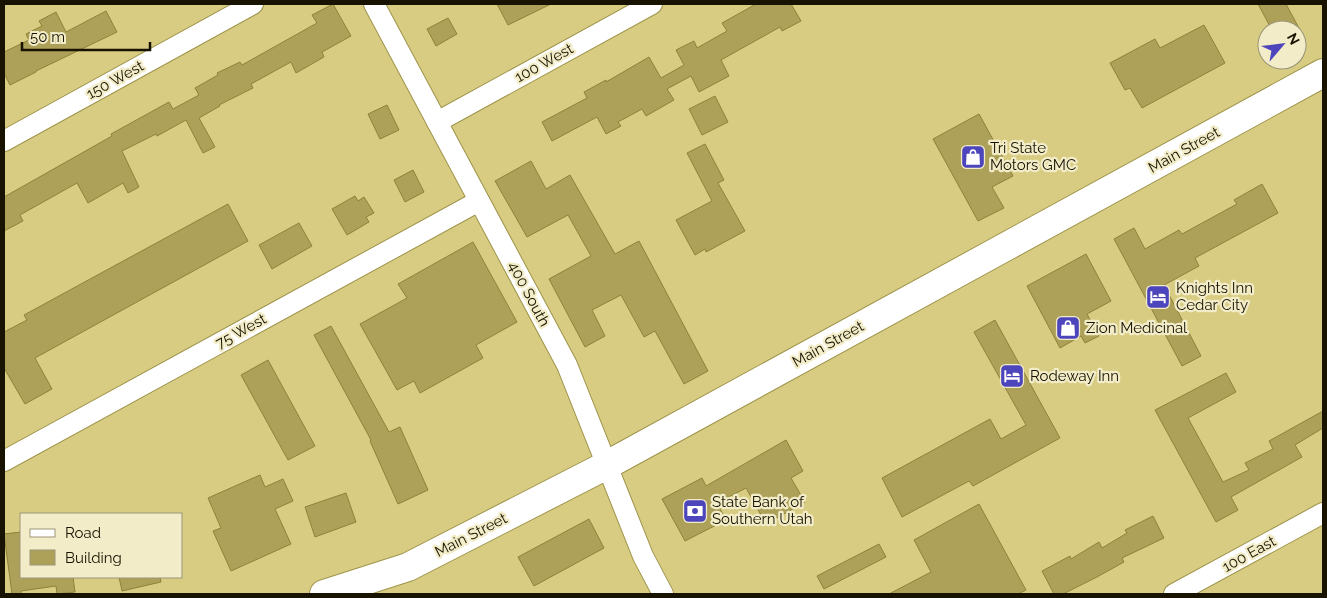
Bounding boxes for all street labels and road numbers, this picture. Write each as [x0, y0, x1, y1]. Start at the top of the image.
street label: 100 West [512, 40, 576, 86]
street label: 150 West [83, 57, 147, 103]
street label: Main Street [1145, 123, 1223, 177]
street label: 400 South [504, 258, 554, 330]
street label: 75 West [213, 310, 269, 352]
street label: Main Street [789, 317, 867, 371]
street label: Main Street [432, 509, 510, 561]
street label: 100 East [1219, 532, 1279, 576]

